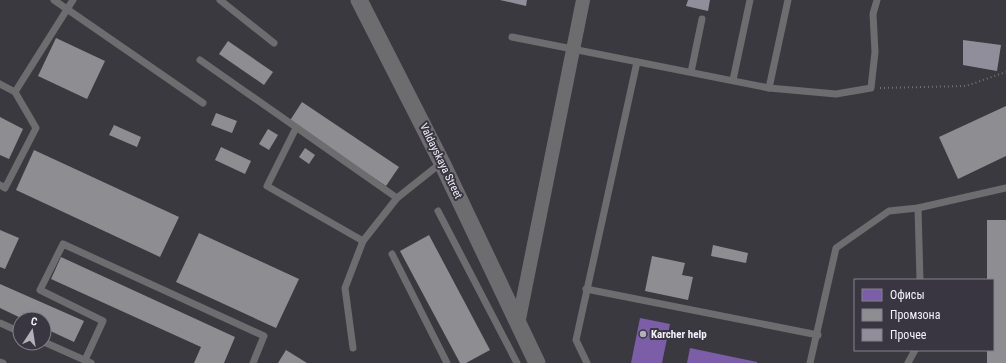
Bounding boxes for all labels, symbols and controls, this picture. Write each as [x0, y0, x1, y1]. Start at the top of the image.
street label: Valdayskaya Street [417, 121, 465, 201]
legend [854, 279, 994, 351]
text: Офисы [890, 288, 925, 302]
text: Промзона [890, 308, 941, 322]
north arrow [12, 311, 52, 351]
text: С [30, 315, 38, 329]
place label: Karcher help [651, 328, 707, 341]
text: Прочее [890, 328, 927, 342]
marker: Karcher help [638, 329, 648, 339]

